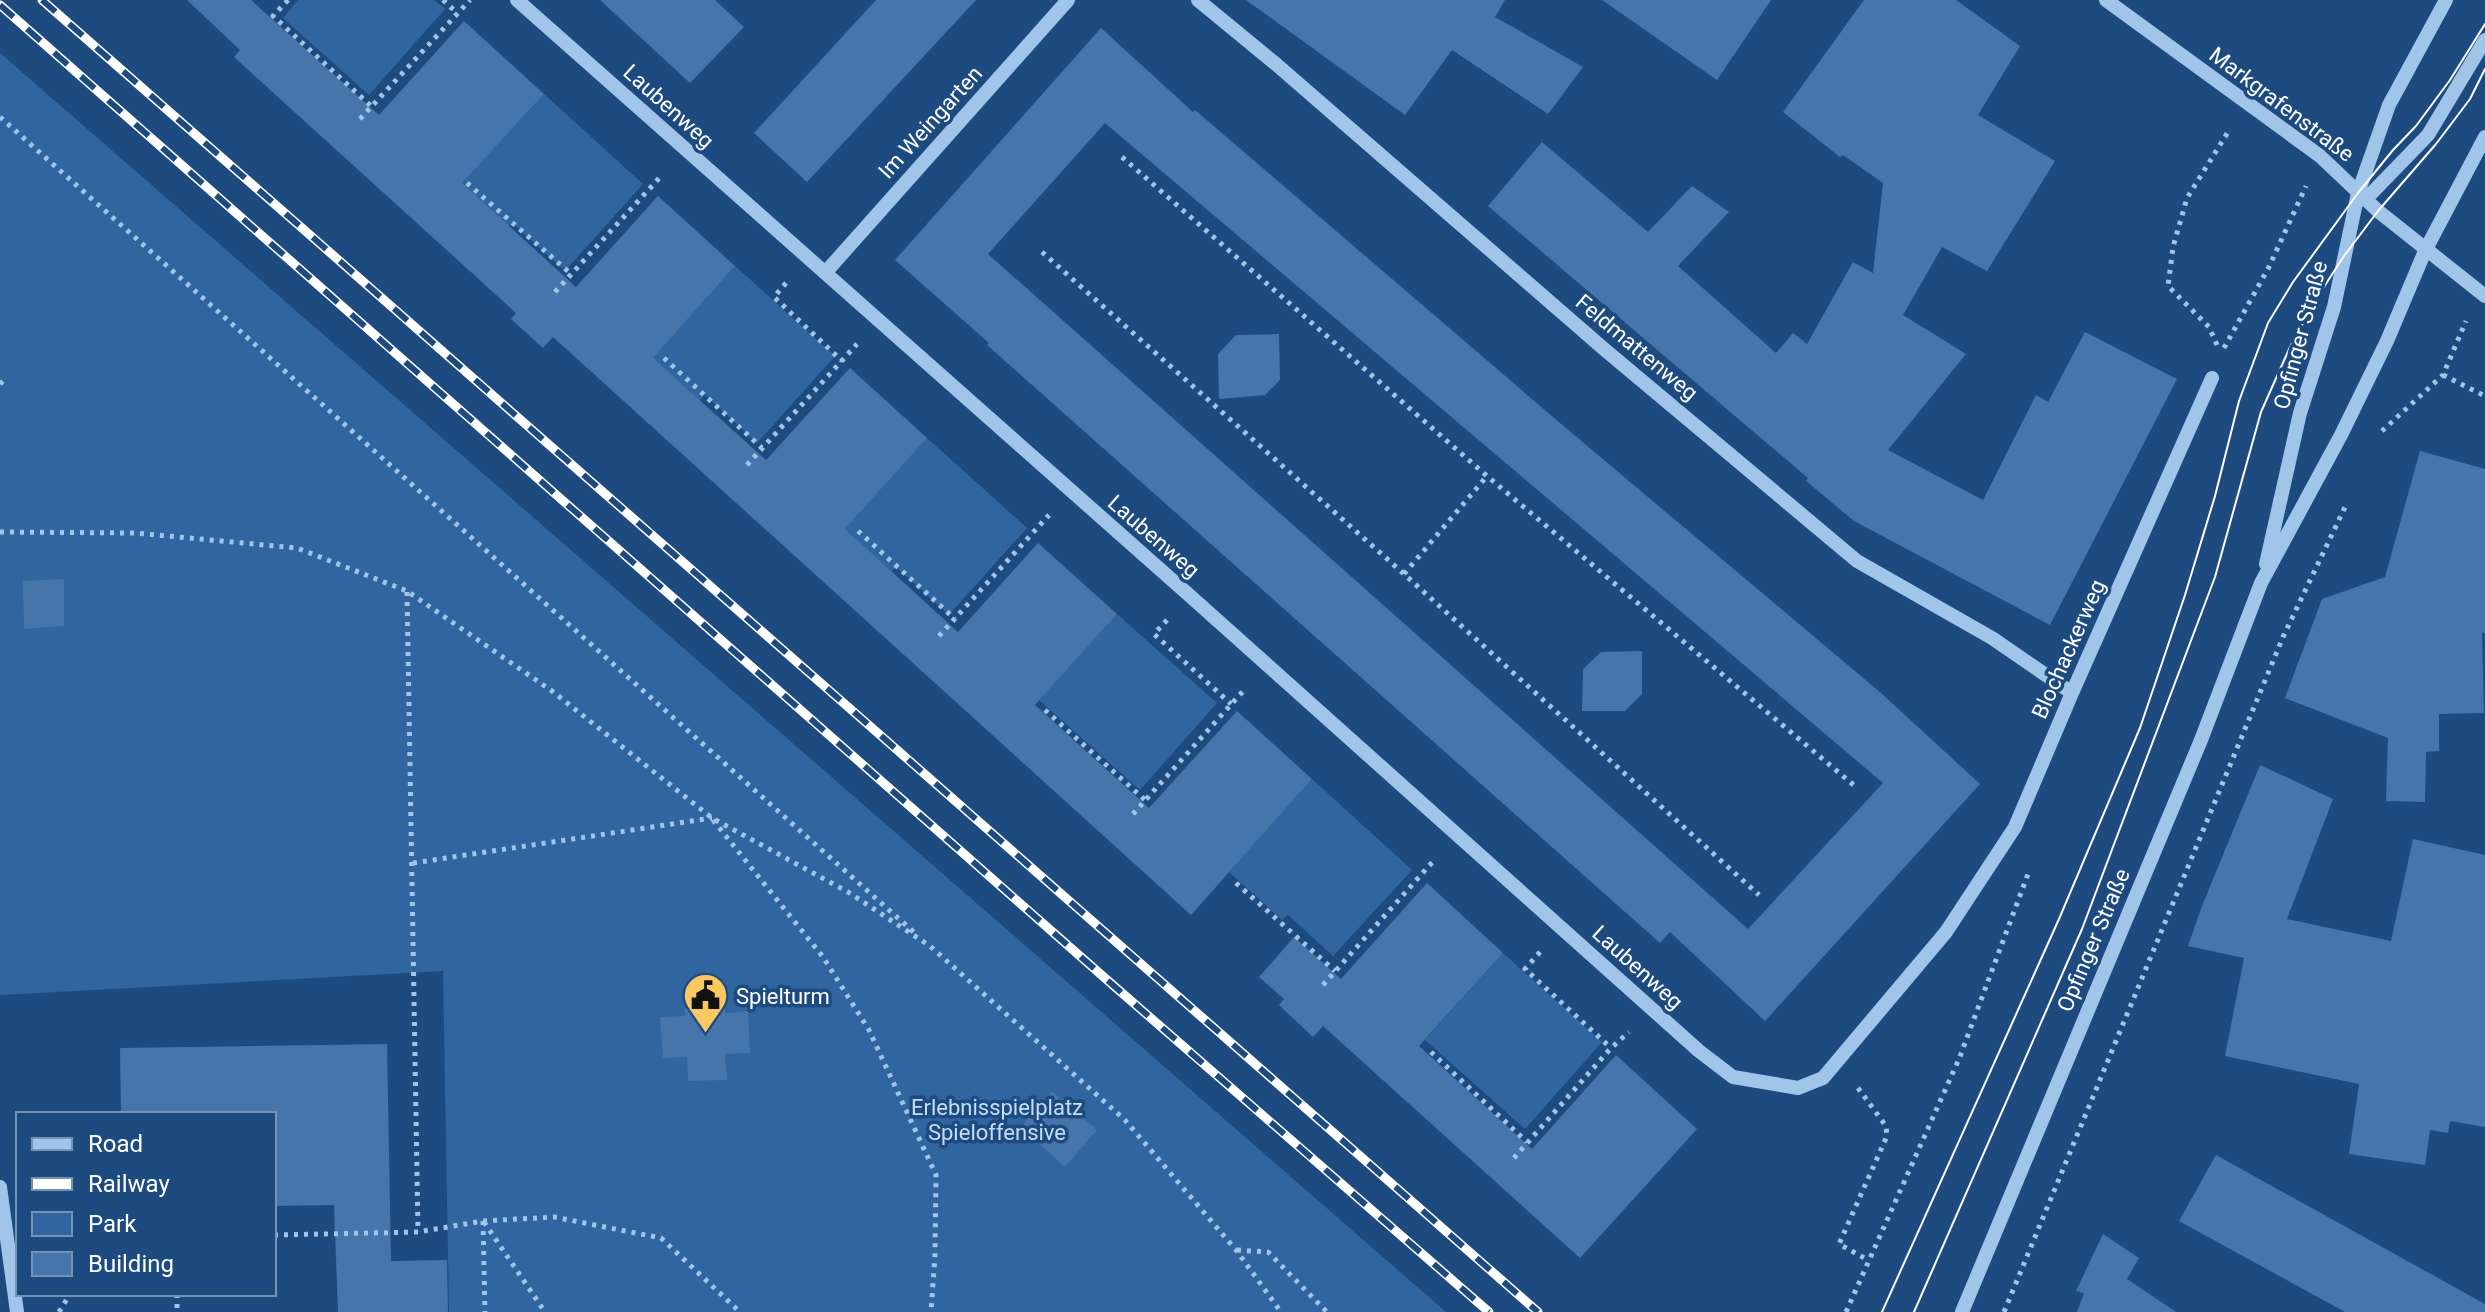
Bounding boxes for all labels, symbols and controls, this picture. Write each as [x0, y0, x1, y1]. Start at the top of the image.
street label: Markgrafenstraße [2205, 42, 2359, 167]
street label: Laubenweg [618, 59, 719, 153]
street label: Im Weingarten [873, 61, 987, 184]
street label: Opfinger Straße [2269, 258, 2332, 412]
street label: Feldmattenweg [1571, 289, 1703, 406]
street label: Laubenweg [1103, 490, 1204, 583]
street label: Blochackerweg [2027, 576, 2110, 723]
street label: Opfinger Straße [2052, 865, 2135, 1015]
street label: Laubenweg [1587, 920, 1688, 1014]
public building icon: Spielturm [681, 972, 729, 1035]
place label: Spielturm [736, 984, 830, 1009]
park label: Erlebnisspielplatz Spieloffensive [911, 1095, 1083, 1145]
legend [16, 1112, 276, 1296]
text: Road [88, 1130, 143, 1158]
text: Railway [88, 1170, 170, 1198]
text: Park [88, 1210, 137, 1238]
text: Building [88, 1250, 174, 1278]

